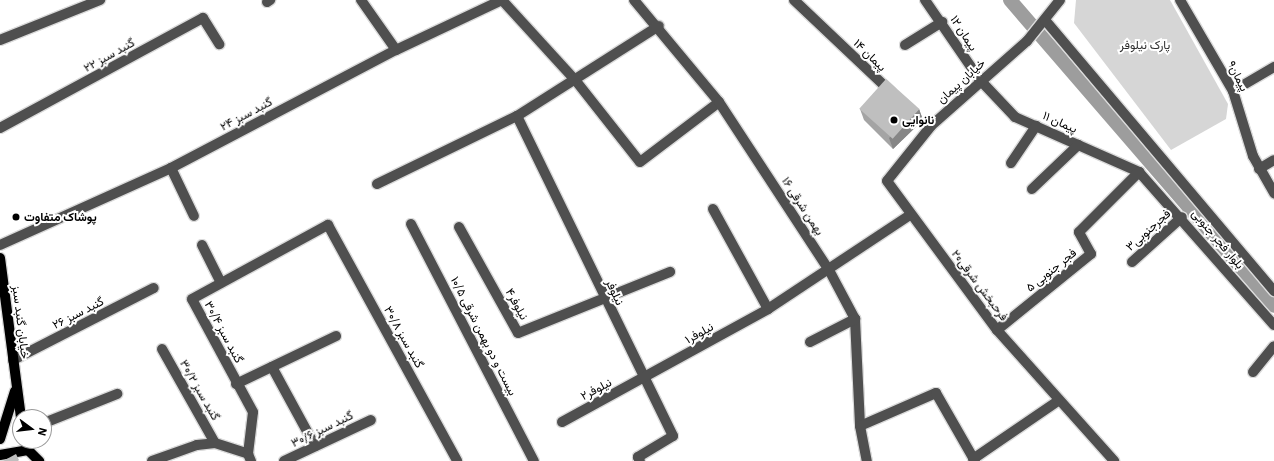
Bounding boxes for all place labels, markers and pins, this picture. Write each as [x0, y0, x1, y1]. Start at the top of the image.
place label: نانوایی [902, 113, 934, 127]
marker: نانوایی [889, 115, 899, 125]
place label: پوشاک متفاوت [24, 210, 97, 224]
marker: پوشاک متفاوت [11, 212, 21, 222]

